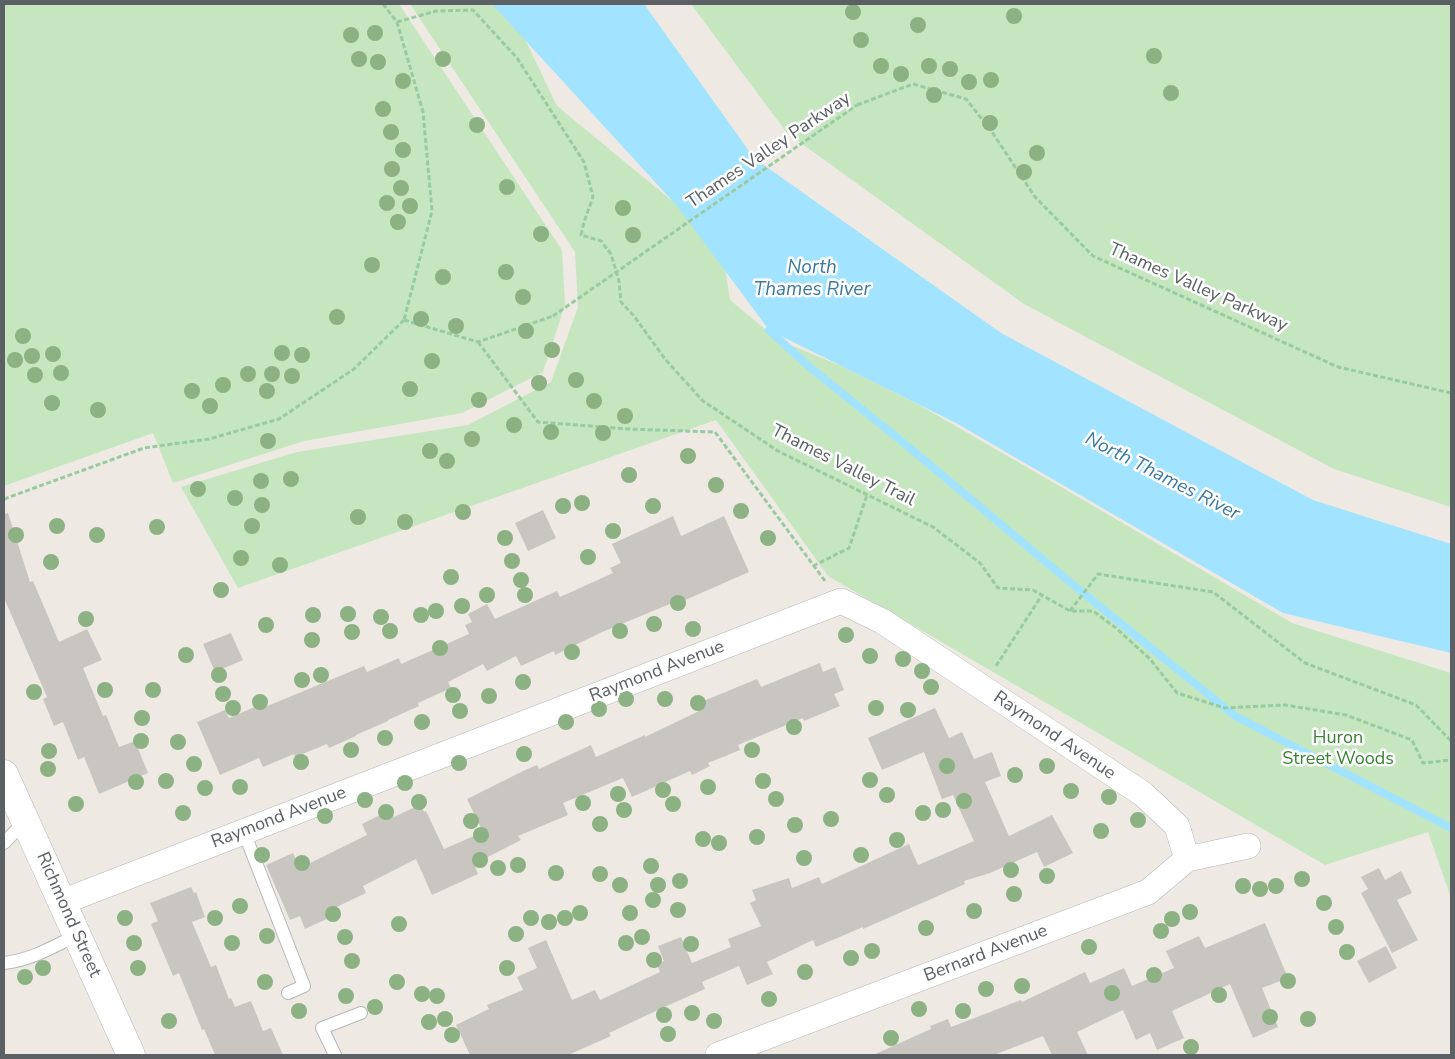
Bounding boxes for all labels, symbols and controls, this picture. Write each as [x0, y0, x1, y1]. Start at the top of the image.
street label: Thames Valley Parkway [683, 88, 855, 214]
street label: Thames Valley Parkway [1105, 239, 1291, 337]
water label: North Thames River [754, 257, 870, 301]
street label: Thames Valley Trail [767, 420, 919, 512]
water label: North Thames River [1081, 428, 1243, 526]
street label: Raymond Avenue [587, 636, 727, 708]
street label: Raymond Avenue [989, 687, 1119, 785]
park label: Huron Street Woods [1282, 728, 1394, 771]
street label: Raymond Avenue [209, 782, 349, 854]
street label: Richmond Street [31, 849, 105, 981]
street label: Bernard Avenue [921, 921, 1051, 987]

